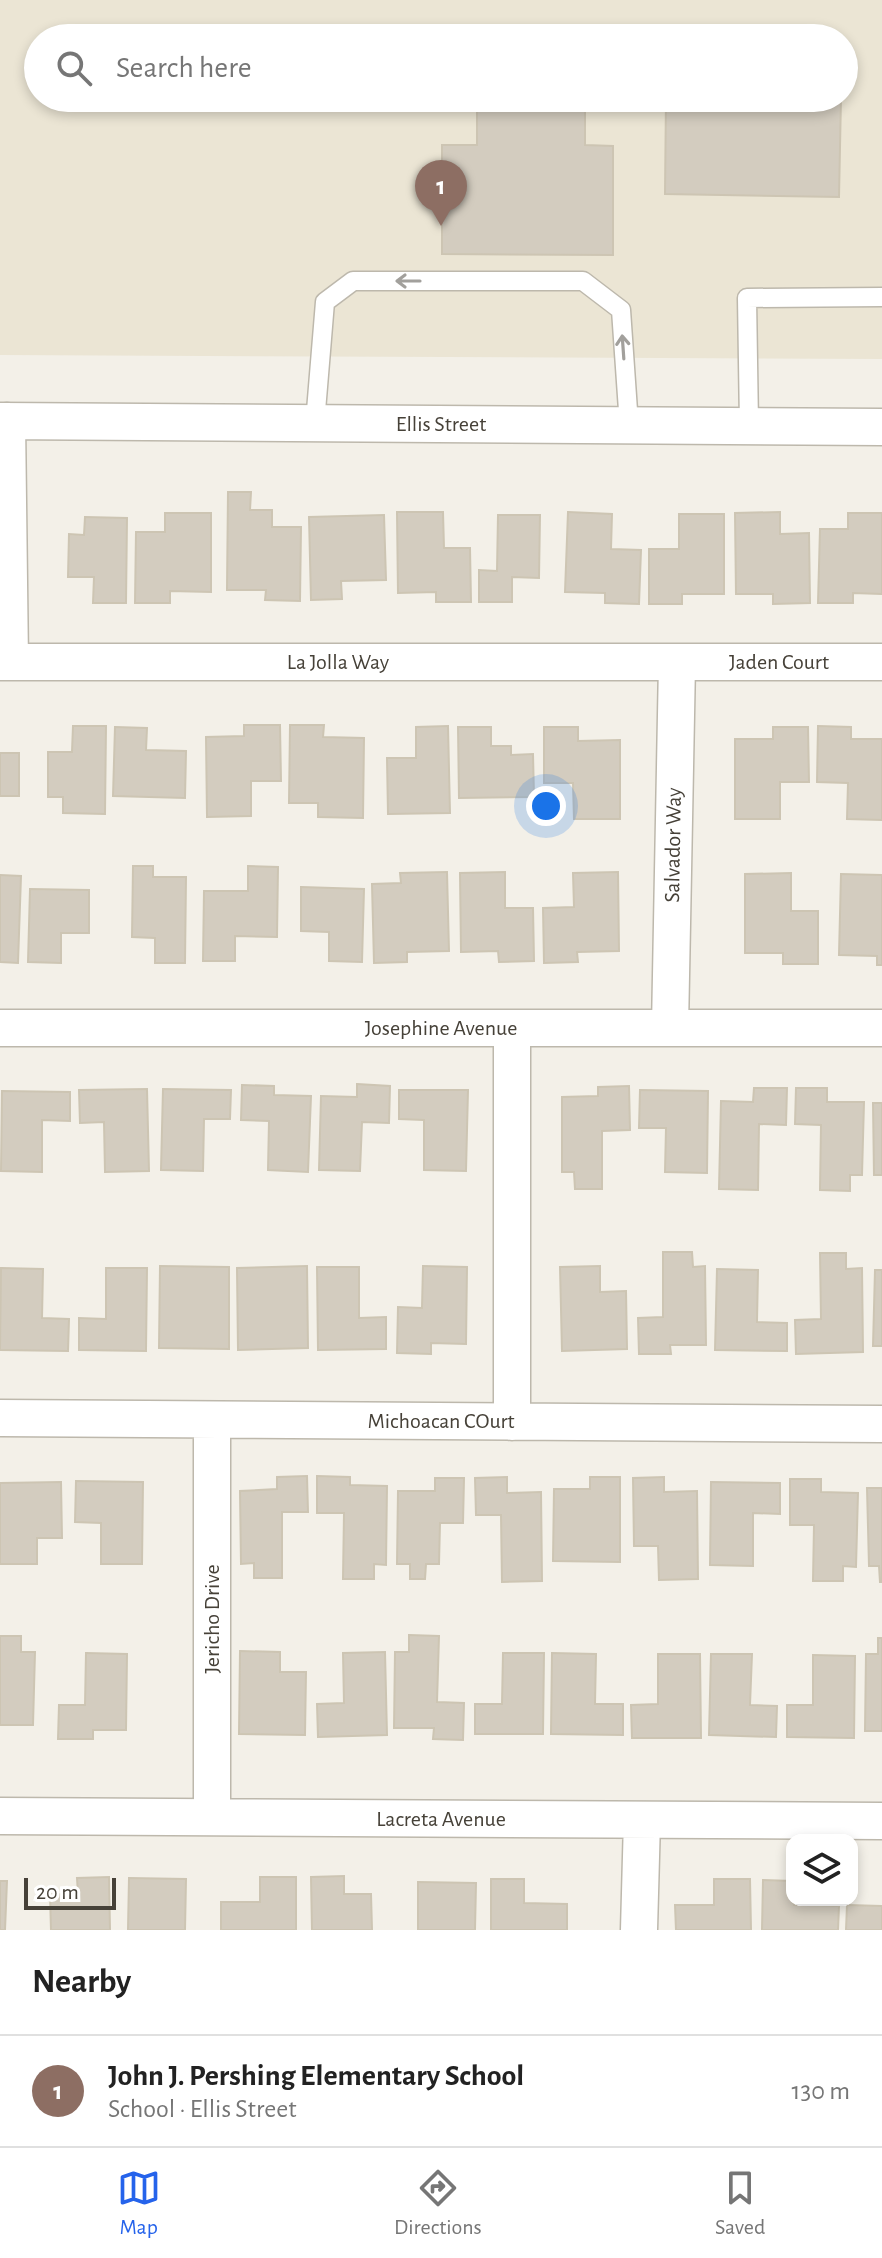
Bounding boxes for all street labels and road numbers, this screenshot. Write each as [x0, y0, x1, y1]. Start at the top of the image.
street label: Ellis Street [396, 413, 486, 435]
street label: La Jolla Way [287, 651, 390, 673]
street label: Jaden Court [729, 651, 829, 673]
street label: Salvador Way [661, 787, 685, 903]
street label: Josephine Avenue [365, 1017, 517, 1039]
street label: Michoacan COurt [367, 1410, 515, 1432]
street label: Jericho Drive [201, 1564, 223, 1674]
street label: Lacreta Avenue [376, 1808, 506, 1830]

